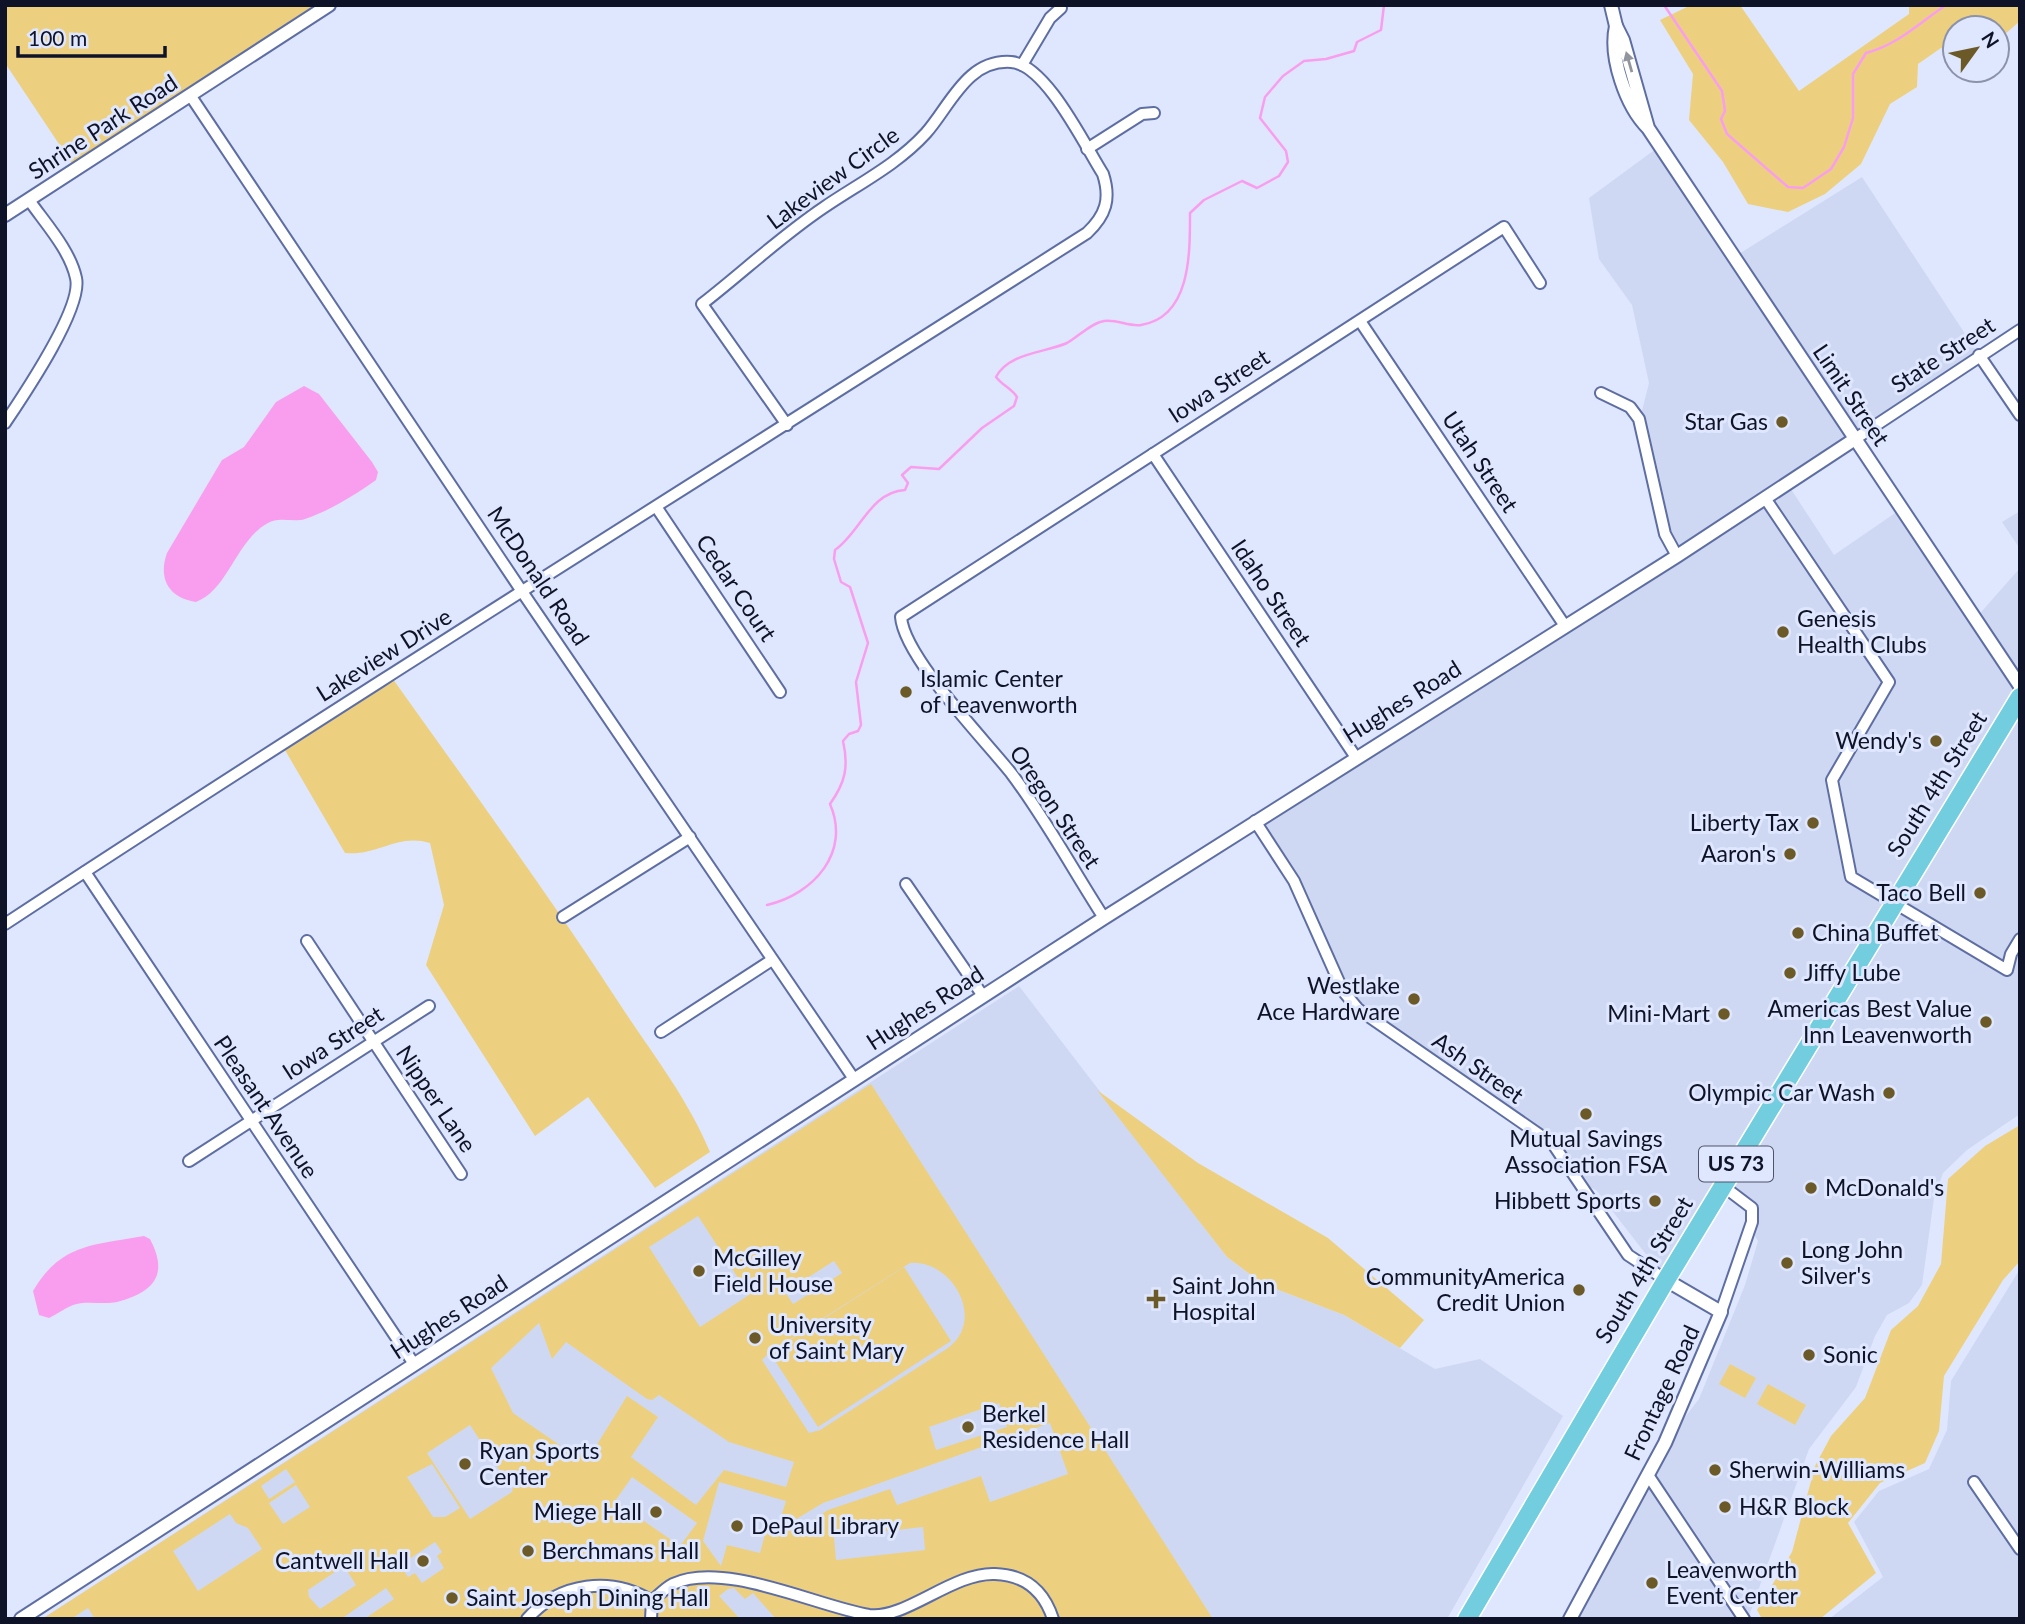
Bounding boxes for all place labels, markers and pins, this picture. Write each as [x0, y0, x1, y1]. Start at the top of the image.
place label: Star Gas [1684, 407, 1768, 435]
marker: Star Gas [1774, 414, 1790, 430]
place label: Genesis Health Clubs [1797, 604, 1927, 658]
marker: Genesis Health Clubs [1775, 624, 1791, 640]
place label: Islamic Center of Leavenworth [920, 664, 1077, 718]
marker: Islamic Center of Leavenworth [898, 684, 914, 700]
place label: Wendy's [1835, 726, 1922, 754]
marker: Wendy's [1928, 733, 1944, 749]
place label: Liberty Tax [1690, 808, 1800, 836]
marker: Liberty Tax [1805, 815, 1821, 831]
place label: Aaron's [1701, 839, 1776, 867]
marker: Aaron's [1782, 846, 1798, 862]
place label: Taco Bell [1876, 878, 1966, 906]
marker: Taco Bell [1972, 885, 1988, 901]
place label: China Buffet [1812, 918, 1939, 946]
marker: China Buffet [1790, 925, 1806, 941]
place label: Jiffy Lube [1804, 958, 1901, 986]
marker: Jiffy Lube [1782, 965, 1798, 981]
place label: Westlake Ace Hardware [1257, 971, 1400, 1025]
marker: Westlake Ace Hardware [1406, 991, 1422, 1007]
place label: Americas Best Value Inn Leavenworth [1767, 994, 1972, 1048]
place label: Mini-Mart [1607, 999, 1711, 1027]
marker: Mini-Mart [1716, 1006, 1732, 1022]
marker: Americas Best Value Inn Leavenworth [1978, 1014, 1994, 1030]
place label: Olympic Car Wash [1688, 1078, 1875, 1106]
marker: Olympic Car Wash [1881, 1085, 1897, 1101]
marker: Mutual Savings Association FSA [1578, 1106, 1594, 1122]
place label: Mutual Savings Association FSA [1505, 1124, 1668, 1178]
place label: McDonald's [1825, 1173, 1944, 1201]
marker: McDonald's [1803, 1180, 1819, 1196]
place label: Hibbett Sports [1494, 1186, 1641, 1214]
marker: Hibbett Sports [1647, 1193, 1663, 1209]
place label: Long John Silver's [1801, 1235, 1903, 1289]
place label: McGilley Field House [713, 1243, 833, 1297]
marker: Long John Silver's [1779, 1255, 1795, 1271]
place label: CommunityAmerica Credit Union [1366, 1262, 1565, 1316]
marker: McGilley Field House [691, 1263, 707, 1279]
place label: Saint John Hospital [1172, 1271, 1275, 1325]
marker: CommunityAmerica Credit Union [1571, 1282, 1587, 1298]
marker: Saint John Hospital [1146, 1289, 1166, 1309]
place label: University of Saint Mary [769, 1310, 904, 1364]
marker: University of Saint Mary [747, 1330, 763, 1346]
place label: Sonic [1823, 1340, 1878, 1368]
marker: Sonic [1801, 1347, 1817, 1363]
place label: Berkel Residence Hall [982, 1399, 1129, 1453]
marker: Berkel Residence Hall [960, 1419, 976, 1435]
place label: Ryan Sports Center [479, 1436, 600, 1490]
place label: Sherwin-Williams [1729, 1455, 1905, 1483]
marker: Ryan Sports Center [457, 1456, 473, 1472]
marker: Sherwin-Williams [1707, 1462, 1723, 1478]
place label: H&R Block [1739, 1492, 1849, 1520]
place label: Miege Hall [534, 1497, 642, 1525]
marker: H&R Block [1717, 1499, 1733, 1515]
marker: Miege Hall [648, 1504, 664, 1520]
place label: DePaul Library [751, 1511, 899, 1539]
marker: DePaul Library [729, 1518, 745, 1534]
place label: Berchmans Hall [542, 1536, 699, 1564]
marker: Berchmans Hall [520, 1543, 536, 1559]
place label: Cantwell Hall [275, 1546, 409, 1574]
marker: Cantwell Hall [415, 1553, 431, 1569]
place label: Leavenworth Event Center [1666, 1555, 1799, 1609]
marker: Leavenworth Event Center [1644, 1575, 1660, 1591]
place label: Saint Joseph Dining Hall [466, 1583, 709, 1611]
marker: Saint Joseph Dining Hall [444, 1590, 460, 1606]

